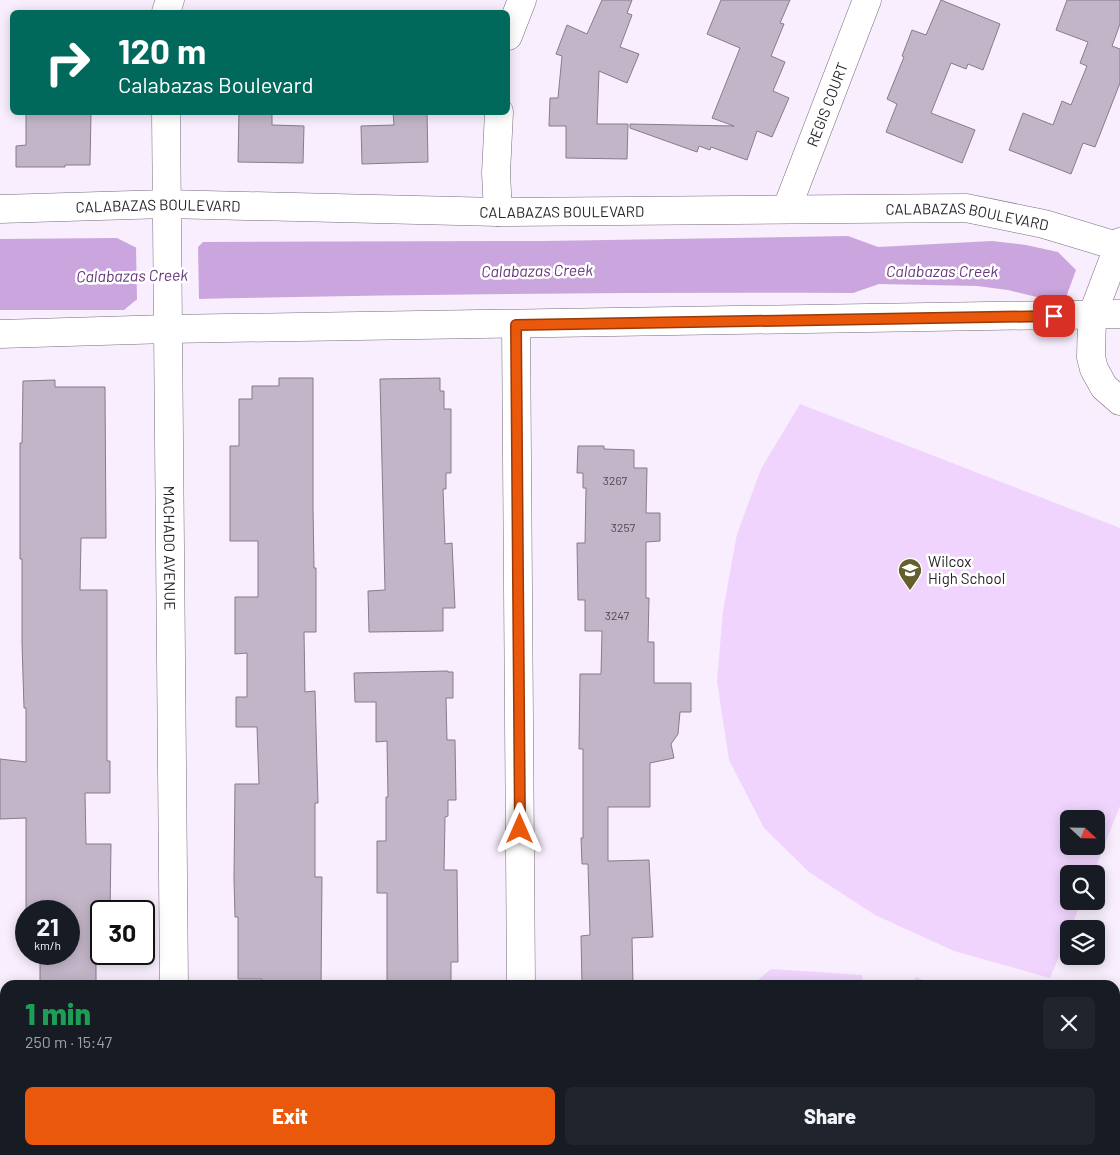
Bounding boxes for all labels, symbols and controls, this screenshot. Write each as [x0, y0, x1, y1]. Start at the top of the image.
text: 120 m [118, 29, 206, 71]
icon: right [35, 30, 100, 95]
street label: REGIS COURT [802, 60, 851, 149]
text: Calabazas Boulevard [118, 71, 313, 97]
street label: CALABAZAS BOULEVARD [75, 195, 241, 216]
street label: CALABAZAS BOULEVARD [885, 199, 1050, 234]
street label: CALABAZAS BOULEVARD [479, 202, 644, 221]
water label: Calabazas Creek [481, 260, 593, 280]
water label: Calabazas Creek [886, 261, 998, 280]
water label: Calabazas Creek [76, 265, 188, 285]
pin [1033, 295, 1075, 337]
icon: arrive [1040, 302, 1068, 330]
house number: 3267 [603, 473, 628, 487]
street label: MACHADO AVENUE [160, 486, 180, 610]
house number: 3257 [611, 520, 636, 534]
place label: Wilcox High School [928, 552, 1005, 587]
school or university icon: Wilcox High School [897, 557, 923, 591]
house number: 3247 [605, 608, 630, 622]
position arrow [493, 802, 545, 854]
north arrow [1060, 810, 1105, 855]
map controls [1060, 810, 1105, 965]
button: search [1060, 865, 1105, 910]
speed limit sign: 30 [90, 900, 155, 965]
text: 21 [36, 911, 59, 941]
button: layers [1060, 920, 1105, 965]
text: km/h [34, 938, 61, 952]
text: 1 min [25, 995, 91, 1031]
button: close [1043, 997, 1095, 1049]
text: 250 m · 15:47 [25, 1032, 112, 1051]
button: Exit [25, 1087, 555, 1145]
button: Share [565, 1087, 1095, 1145]

